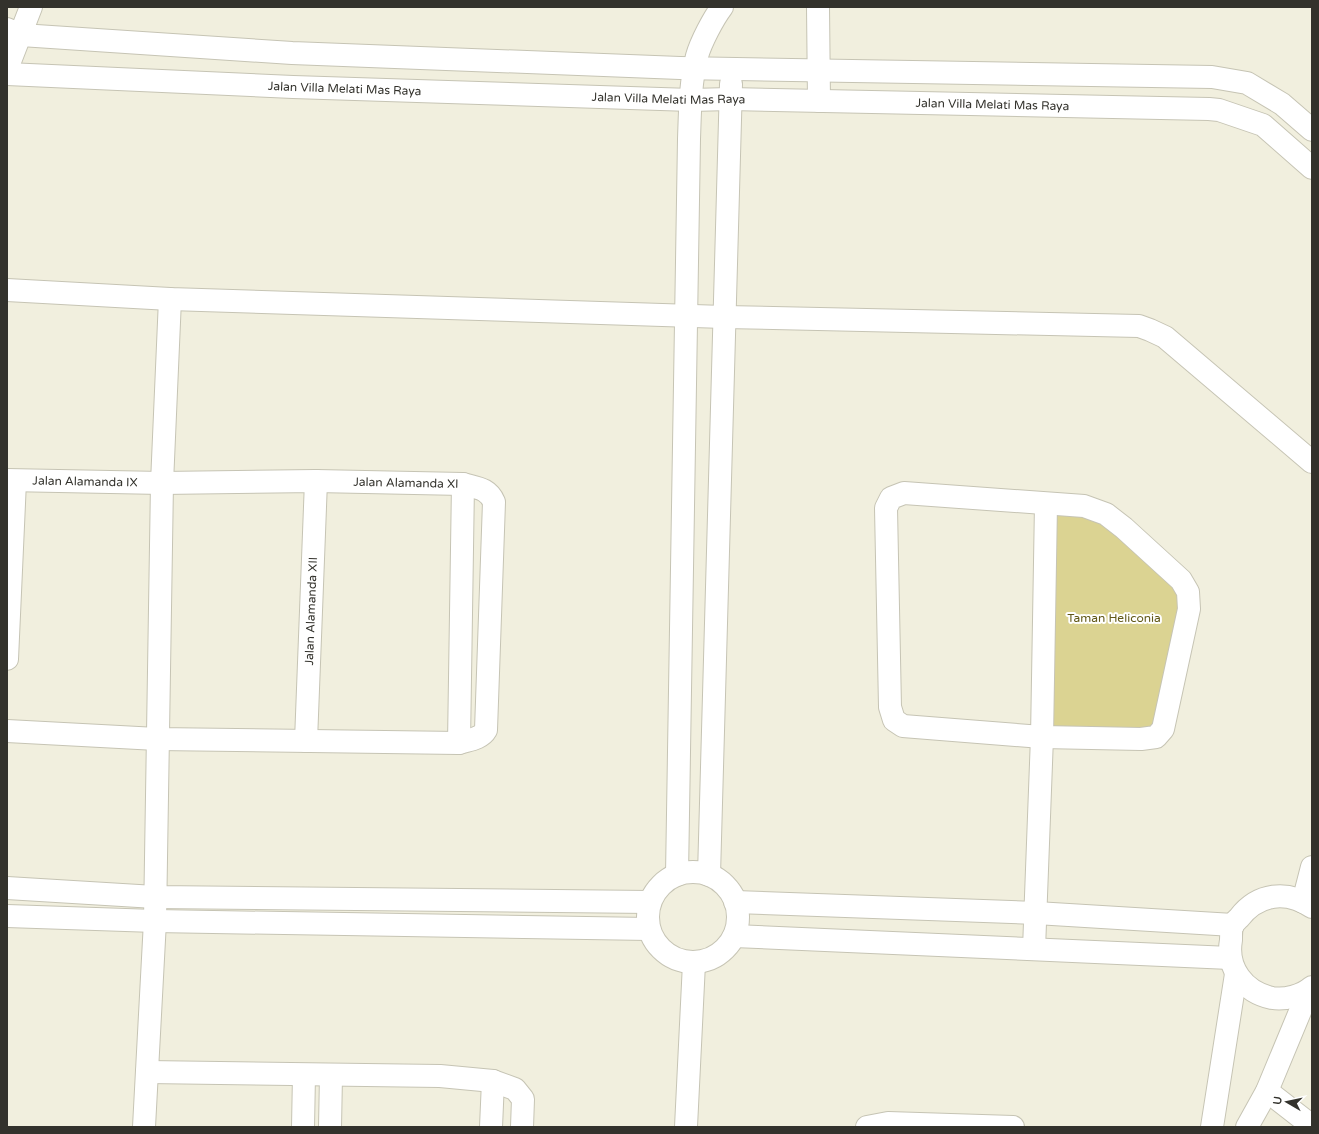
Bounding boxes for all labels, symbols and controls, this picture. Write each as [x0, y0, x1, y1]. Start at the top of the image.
street label: Jalan Villa Melati Mas Raya [268, 79, 422, 98]
street label: Jalan Villa Melati Mas Raya [591, 90, 745, 107]
street label: Jalan Villa Melati Mas Raya [915, 96, 1069, 113]
street label: Jalan Alamanda IX [32, 473, 138, 490]
street label: Jalan Alamanda XI [353, 475, 459, 491]
street label: Jalan Alamanda XII [302, 557, 320, 666]
park label: Taman Heliconia [1067, 611, 1161, 625]
north arrow [1267, 1082, 1307, 1122]
text: U [1271, 1095, 1285, 1106]

